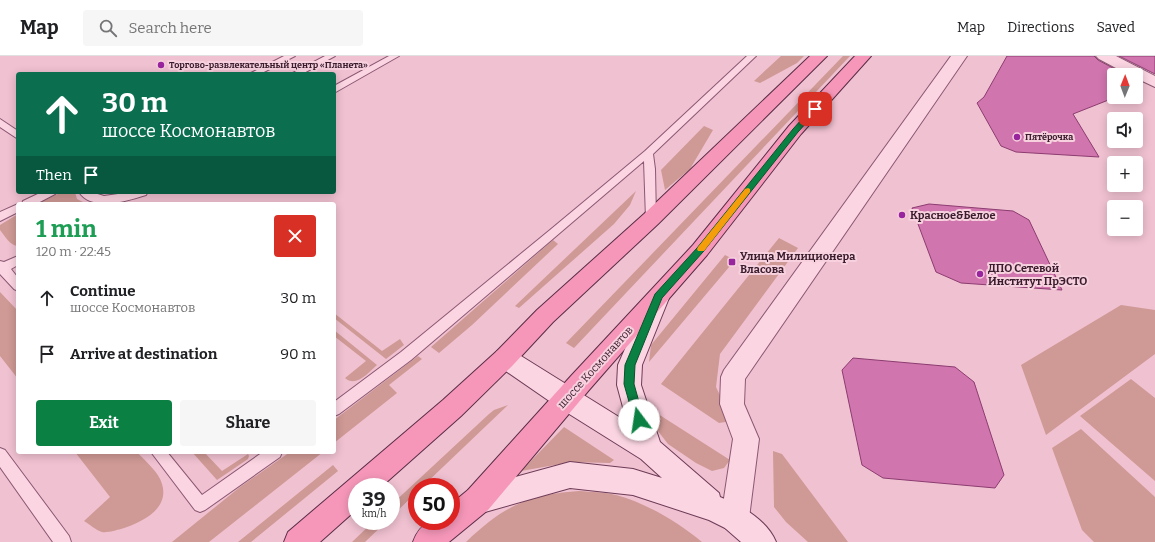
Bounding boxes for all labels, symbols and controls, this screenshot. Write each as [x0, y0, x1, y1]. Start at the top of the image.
search box [83, 10, 363, 46]
text: Map [20, 16, 59, 39]
icon: search [97, 17, 119, 39]
text: Search here [129, 19, 212, 37]
text: Map [957, 19, 985, 36]
text: Directions [1007, 19, 1075, 36]
text: Saved [1097, 19, 1135, 36]
marker: Торгово-развлекательный центр «Планета» [156, 60, 166, 70]
place label: Торгово-развлекательный центр «Планета» [169, 60, 368, 70]
north arrow [1107, 68, 1143, 104]
map controls [1107, 68, 1143, 236]
text: 30 m [102, 86, 168, 119]
icon: ahead [36, 88, 88, 140]
pin [798, 92, 832, 126]
icon: arrive [804, 98, 826, 120]
button: sound [1107, 112, 1143, 148]
text: шоссе Космонавтов [102, 120, 275, 142]
marker: Пятёрочка [1012, 132, 1022, 142]
place label: Пятёрочка [1025, 132, 1073, 142]
button: + [1107, 156, 1143, 192]
icon: arrive [80, 164, 102, 186]
text: Then [36, 166, 72, 184]
button: − [1107, 200, 1143, 236]
place label: Красное&Белое [910, 209, 995, 222]
marker: Красное&Белое [897, 210, 907, 220]
text: 1 min [36, 215, 97, 243]
button: close [274, 215, 316, 257]
text: 120 m · 22:45 [36, 244, 111, 259]
place label: Улица Милиционера Власова [740, 250, 856, 276]
marker: Улица Милиционера Власова [727, 257, 737, 267]
place label: ДПО Сетевой Институт ПрЭСТО [988, 262, 1087, 288]
marker: ДПО Сетевой Институт ПрЭСТО [975, 269, 985, 279]
text: Continue [70, 282, 136, 300]
icon: ahead [36, 287, 58, 309]
text: 30 m [281, 289, 316, 307]
text: шоссе Космонавтов [70, 300, 195, 315]
street label: шоссе Космонавтов [555, 324, 636, 411]
icon: arrive [36, 343, 58, 365]
text: Arrive at destination [70, 345, 217, 363]
text: 90 m [280, 345, 316, 363]
position arrow [618, 399, 660, 441]
button: Exit [36, 400, 172, 446]
button: Share [180, 400, 316, 446]
speed limit sign: 50 [408, 478, 460, 530]
text: 39 [362, 487, 386, 511]
text: km/h [362, 508, 386, 520]

